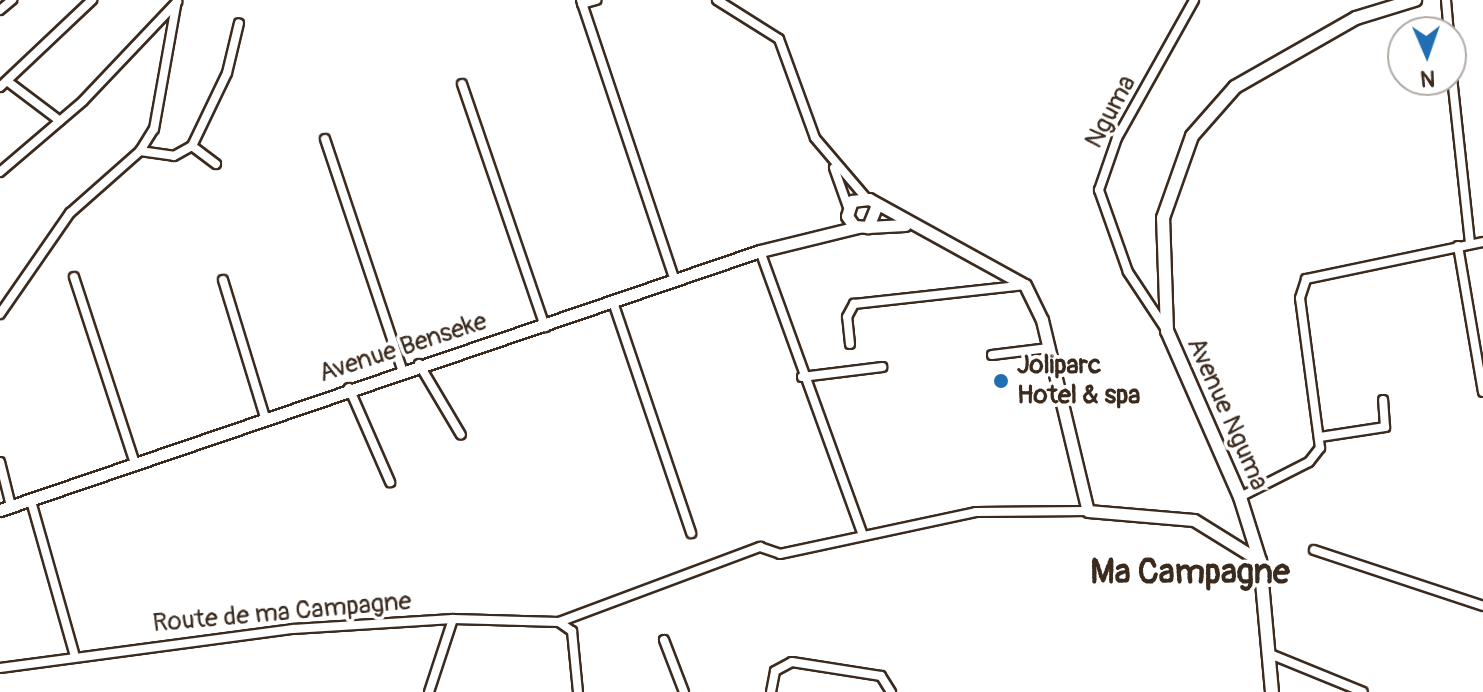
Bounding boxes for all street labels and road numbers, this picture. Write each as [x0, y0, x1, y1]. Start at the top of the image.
street label: Nguma [1079, 70, 1143, 154]
street label: Avenue Benseke [315, 306, 491, 390]
street label: Avenue Nguma [1179, 333, 1275, 495]
street label: Route de ma Campagne [151, 586, 413, 640]

